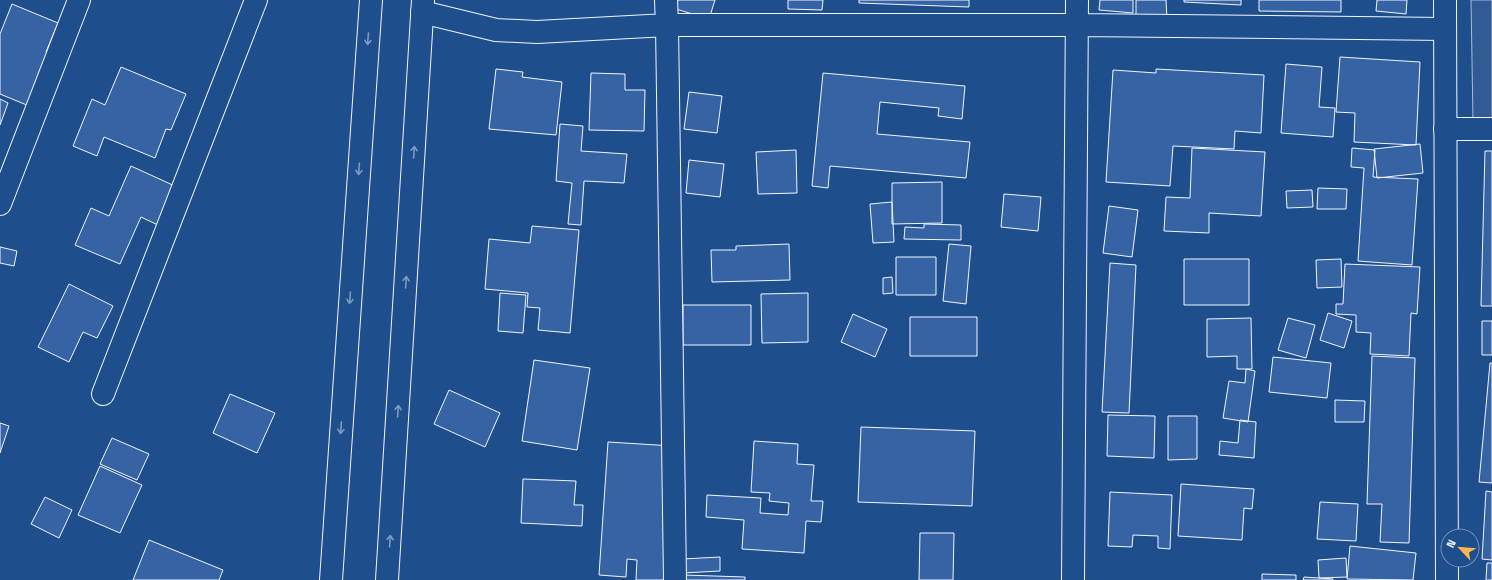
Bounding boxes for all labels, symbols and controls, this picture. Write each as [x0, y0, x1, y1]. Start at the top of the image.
one-way arrow [365, 32, 372, 45]
one-way arrow [410, 146, 417, 159]
one-way arrow [356, 162, 363, 175]
one-way arrow [402, 276, 409, 289]
one-way arrow [347, 291, 354, 304]
one-way arrow [394, 405, 401, 418]
one-way arrow [338, 421, 345, 434]
north arrow [1440, 528, 1480, 568]
one-way arrow [386, 535, 393, 548]
text: N [1443, 537, 1459, 550]

